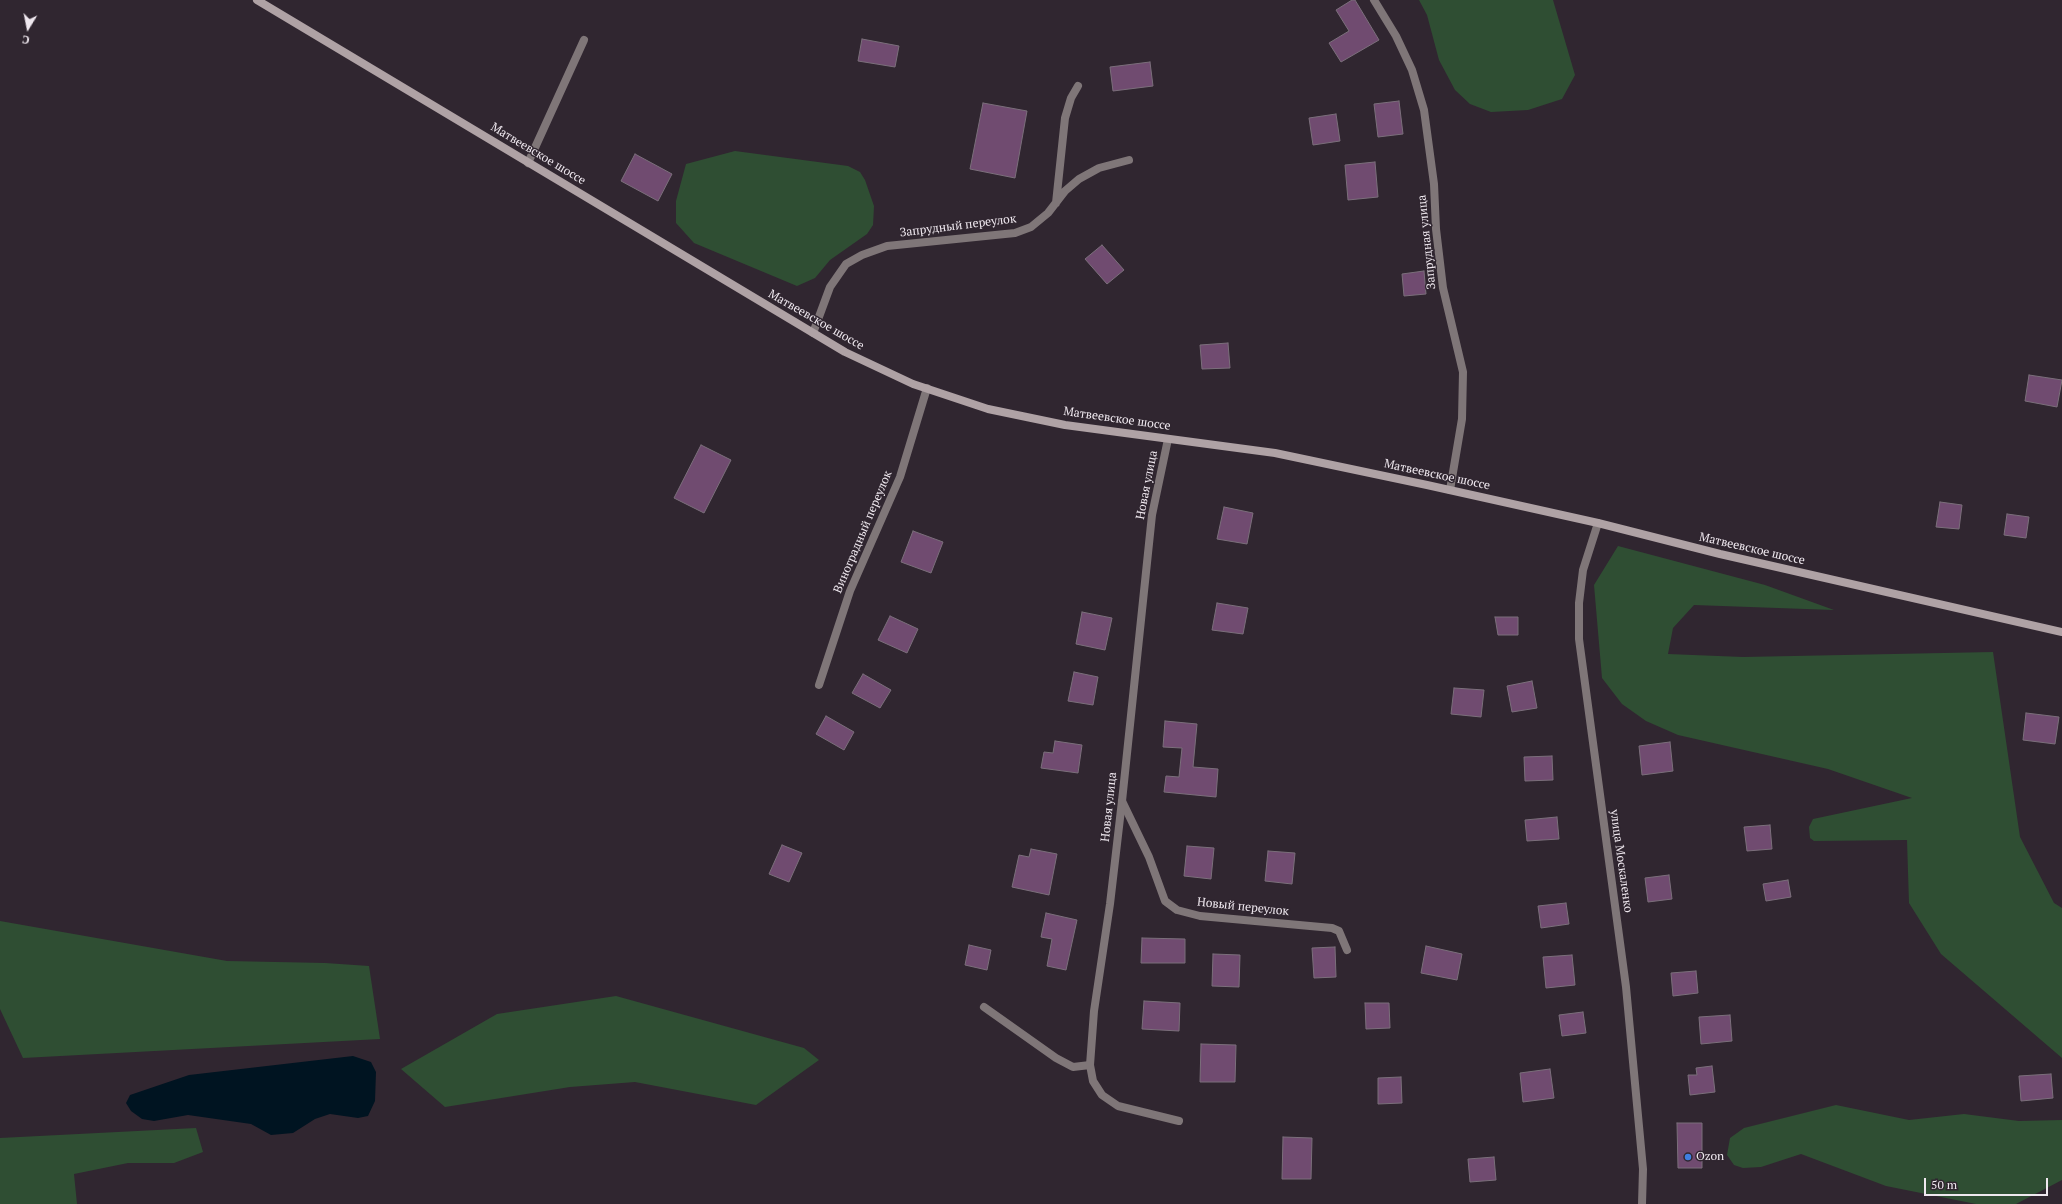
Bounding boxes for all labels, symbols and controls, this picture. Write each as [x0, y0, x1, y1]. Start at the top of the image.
north arrow [8, 8, 48, 48]
text: С [21, 32, 31, 47]
street label: Матвеевское шоссе [488, 120, 588, 188]
street label: Запрудная улица [1415, 194, 1439, 290]
street label: Запрудный переулок [899, 212, 1017, 240]
street label: Матвеевское шоссе [766, 287, 866, 353]
street label: Матвеевское шоссе [1062, 404, 1172, 434]
street label: Новая улица [1133, 449, 1161, 521]
street label: Матвеевское шоссе [1383, 457, 1491, 493]
street label: Виноградный переулок [831, 469, 895, 595]
street label: Матвеевское шоссе [1698, 530, 1806, 568]
street label: Новая улица [1098, 771, 1120, 843]
street label: улица Москаленко [1607, 808, 1635, 914]
street label: Новый переулок [1196, 895, 1290, 919]
place label: Ozon [1696, 1150, 1724, 1164]
marker: Ozon [1683, 1152, 1693, 1162]
scale bar [1926, 1170, 2050, 1196]
text: 50 m [1931, 1177, 1957, 1192]

